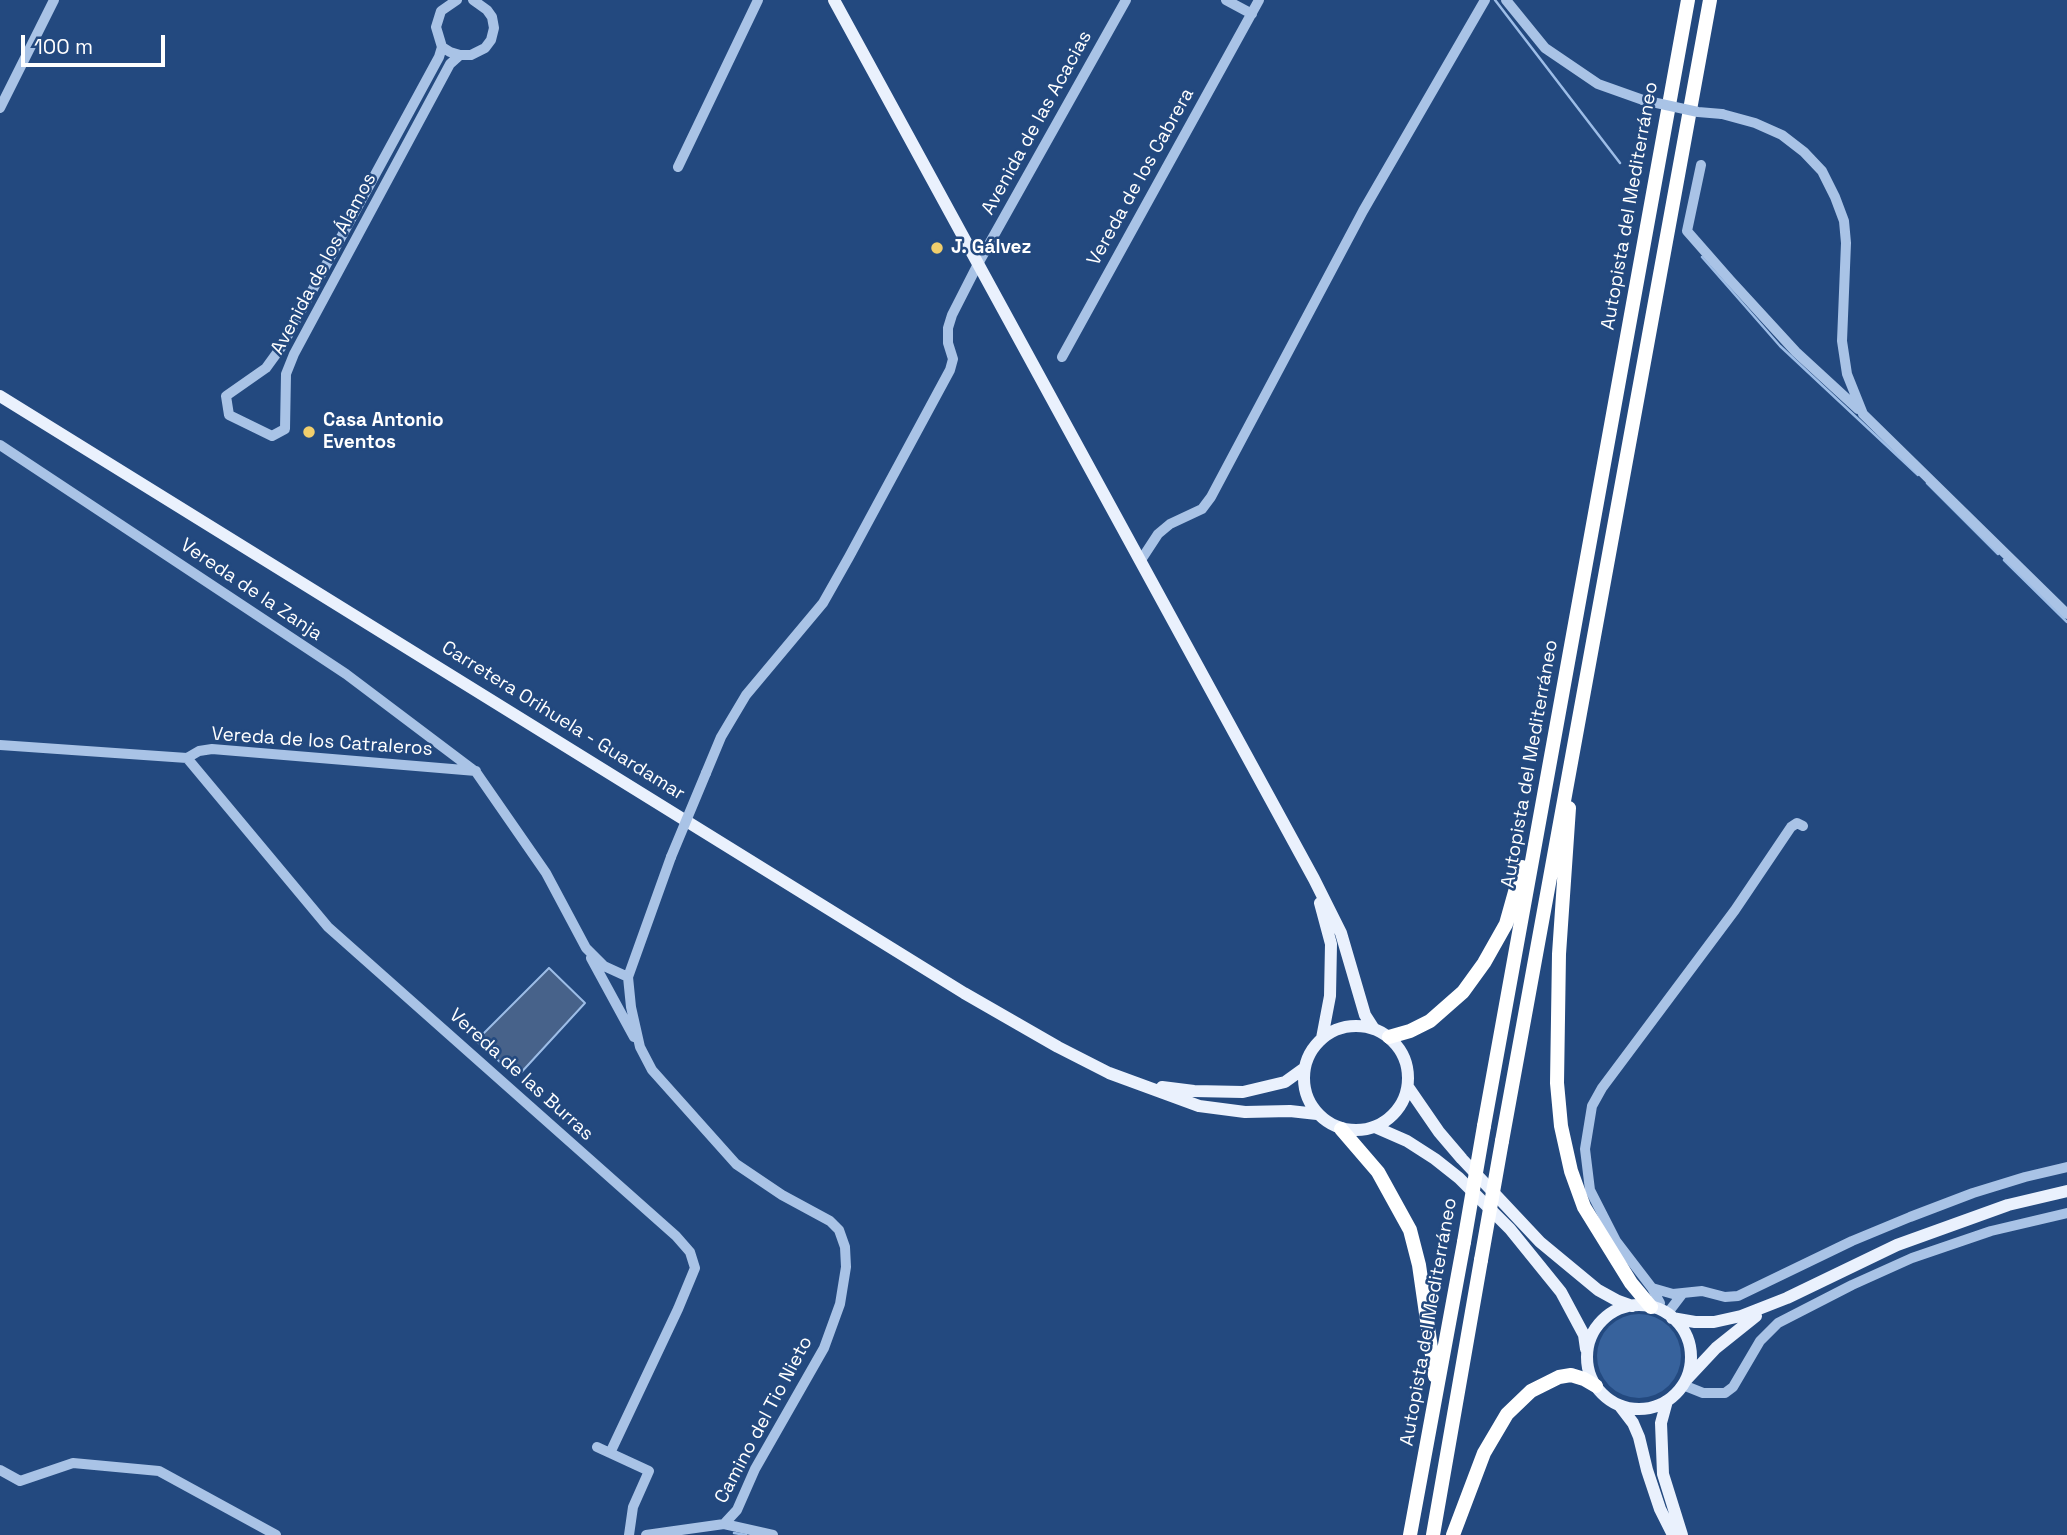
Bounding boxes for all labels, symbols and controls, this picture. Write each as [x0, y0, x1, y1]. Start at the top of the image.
scale bar [24, 21, 168, 65]
street label: Avenida de las Acacias [977, 27, 1097, 219]
text: 100 m [34, 33, 93, 60]
street label: Autopista del Mediterráneo [1597, 80, 1663, 332]
street label: Vereda de los Cabrera [1083, 84, 1199, 270]
street label: Avenida de los Álamos [266, 169, 382, 359]
place label: J. Gálvez [951, 237, 1031, 259]
marker: J. Gálvez [929, 240, 945, 256]
place label: Casa Antonio Eventos [323, 410, 444, 454]
marker: Casa Antonio Eventos [301, 424, 317, 440]
street label: Vereda de la Zanja [176, 534, 326, 646]
street label: Carretera Orihuela - Guardamar [437, 636, 689, 806]
street label: Autopista del Mediterráneo [1497, 638, 1563, 890]
street label: Vereda de los Catraleros [211, 723, 433, 761]
street label: Vereda de las Burras [444, 1004, 598, 1146]
street label: Autopista del Mediterráneo [1396, 1196, 1462, 1448]
street label: Camino del Tio Nieto [710, 1333, 818, 1507]

